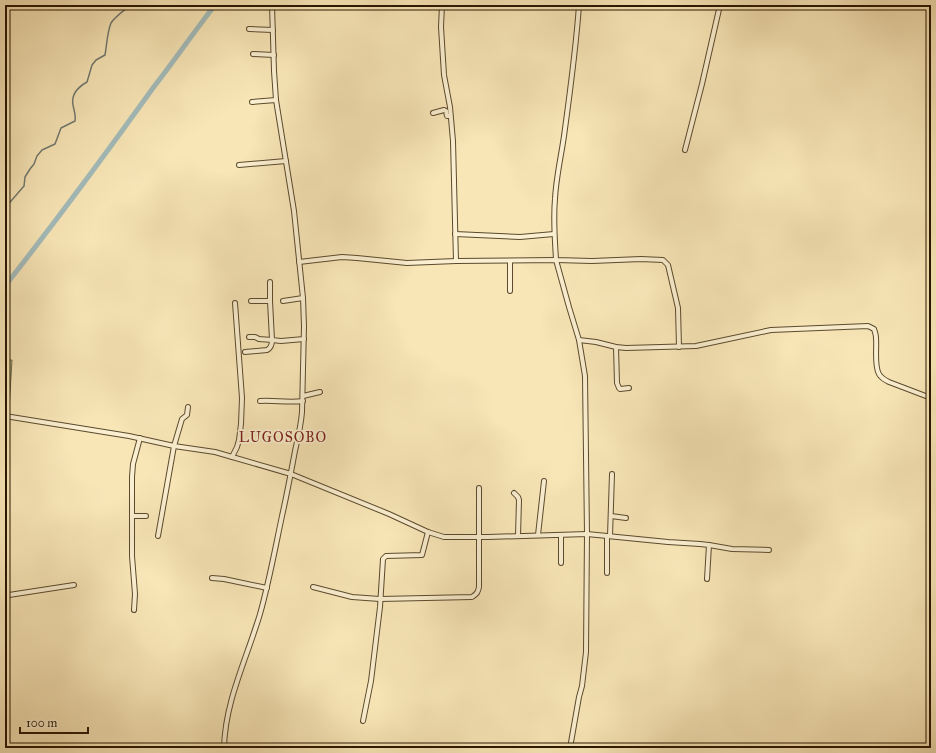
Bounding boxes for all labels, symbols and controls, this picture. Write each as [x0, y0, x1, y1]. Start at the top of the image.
district label: LUGOSOBO [239, 429, 327, 446]
scale bar [20, 709, 88, 735]
text: 100 m [26, 716, 57, 730]

